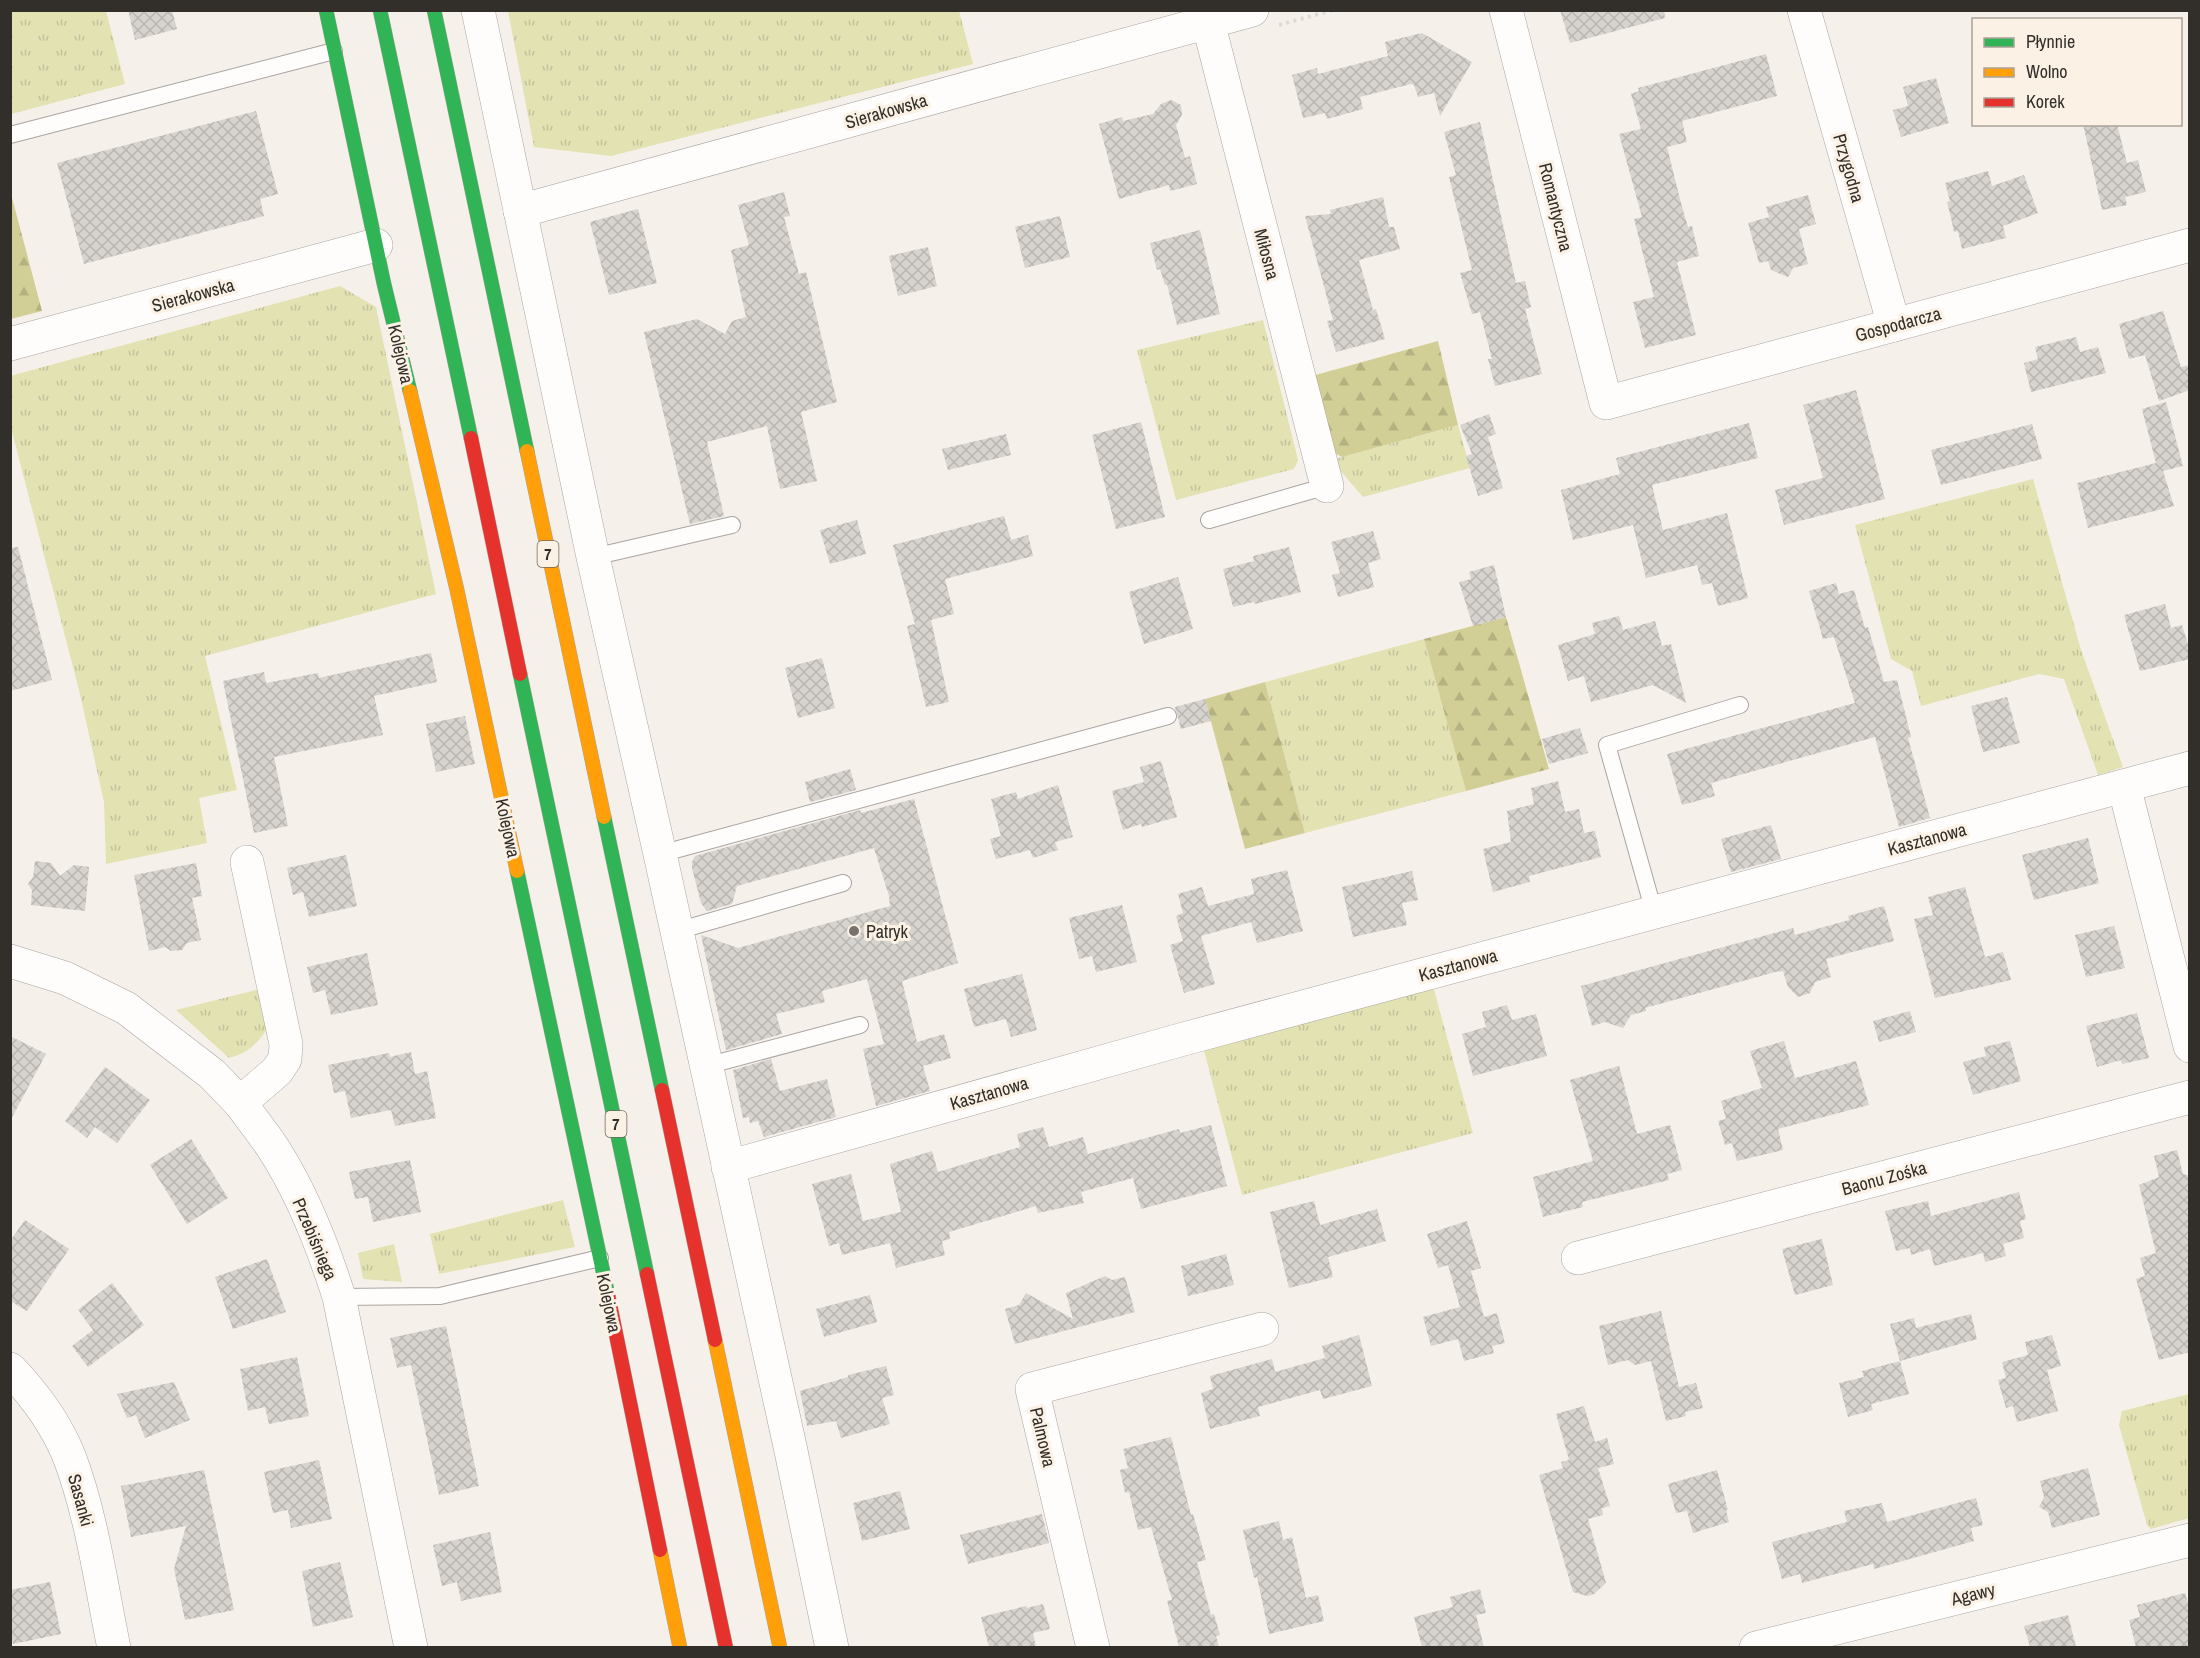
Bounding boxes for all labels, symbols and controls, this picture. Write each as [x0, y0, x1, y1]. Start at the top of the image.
legend [1972, 18, 2182, 126]
text: Płynnie [2026, 29, 2075, 54]
text: Wolno [2026, 59, 2068, 84]
street label: Sierakowska [842, 87, 930, 135]
text: Korek [2026, 89, 2065, 114]
street label: Przygodna [1827, 131, 1871, 205]
street label: Romantyczna [1533, 160, 1579, 254]
street label: Miłosna [1248, 226, 1286, 282]
street label: Sierakowska [149, 272, 237, 318]
street label: Gospodarcza [1852, 301, 1944, 347]
street label: Kolejowa [382, 322, 420, 386]
road number: 7 [538, 541, 558, 567]
street label: Kolejowa [490, 796, 526, 860]
street label: Kasztanowa [1885, 817, 1969, 861]
place label: Patryk [866, 919, 908, 944]
marker: Patryk [847, 924, 861, 938]
street label: Kasztanowa [1416, 943, 1500, 987]
street label: Kasztanowa [947, 1070, 1031, 1116]
road number: 7 [606, 1111, 626, 1137]
street label: Baonu Zośka [1839, 1155, 1929, 1201]
street label: Przebiśniega [286, 1194, 344, 1284]
street label: Kolejowa [591, 1271, 627, 1335]
street label: Palmowa [1024, 1405, 1062, 1469]
street label: Sasanki [62, 1471, 100, 1529]
street label: Agawy [1948, 1576, 1998, 1612]

